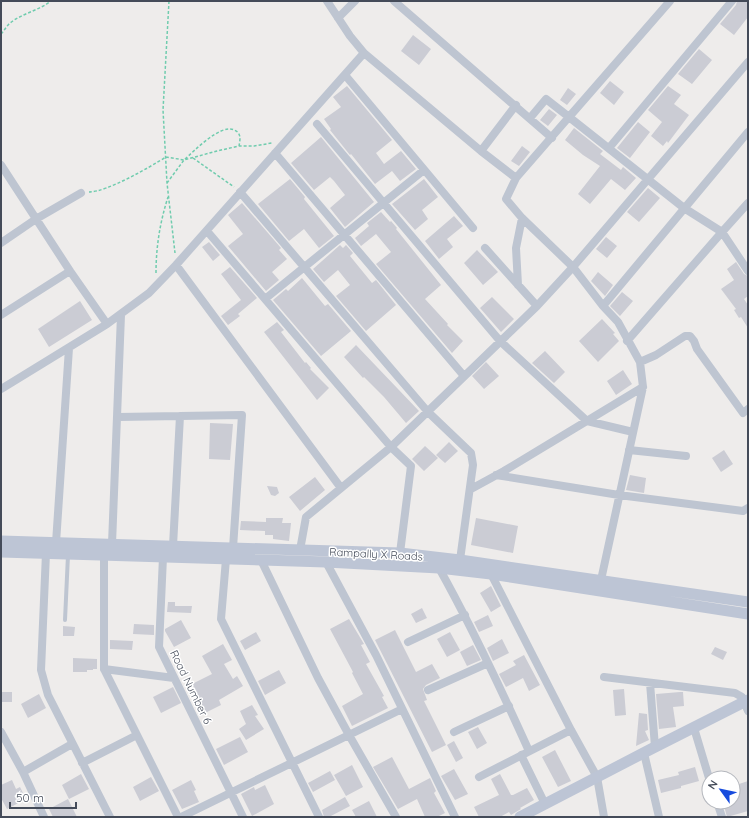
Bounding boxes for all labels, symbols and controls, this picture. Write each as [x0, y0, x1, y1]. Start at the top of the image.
street label: Rampally X Roads [329, 545, 423, 563]
street label: Road Number 6 [167, 648, 215, 726]
north arrow [701, 770, 741, 810]
text: N [705, 777, 721, 792]
scale bar [10, 784, 76, 810]
text: 50 m [16, 790, 44, 805]

